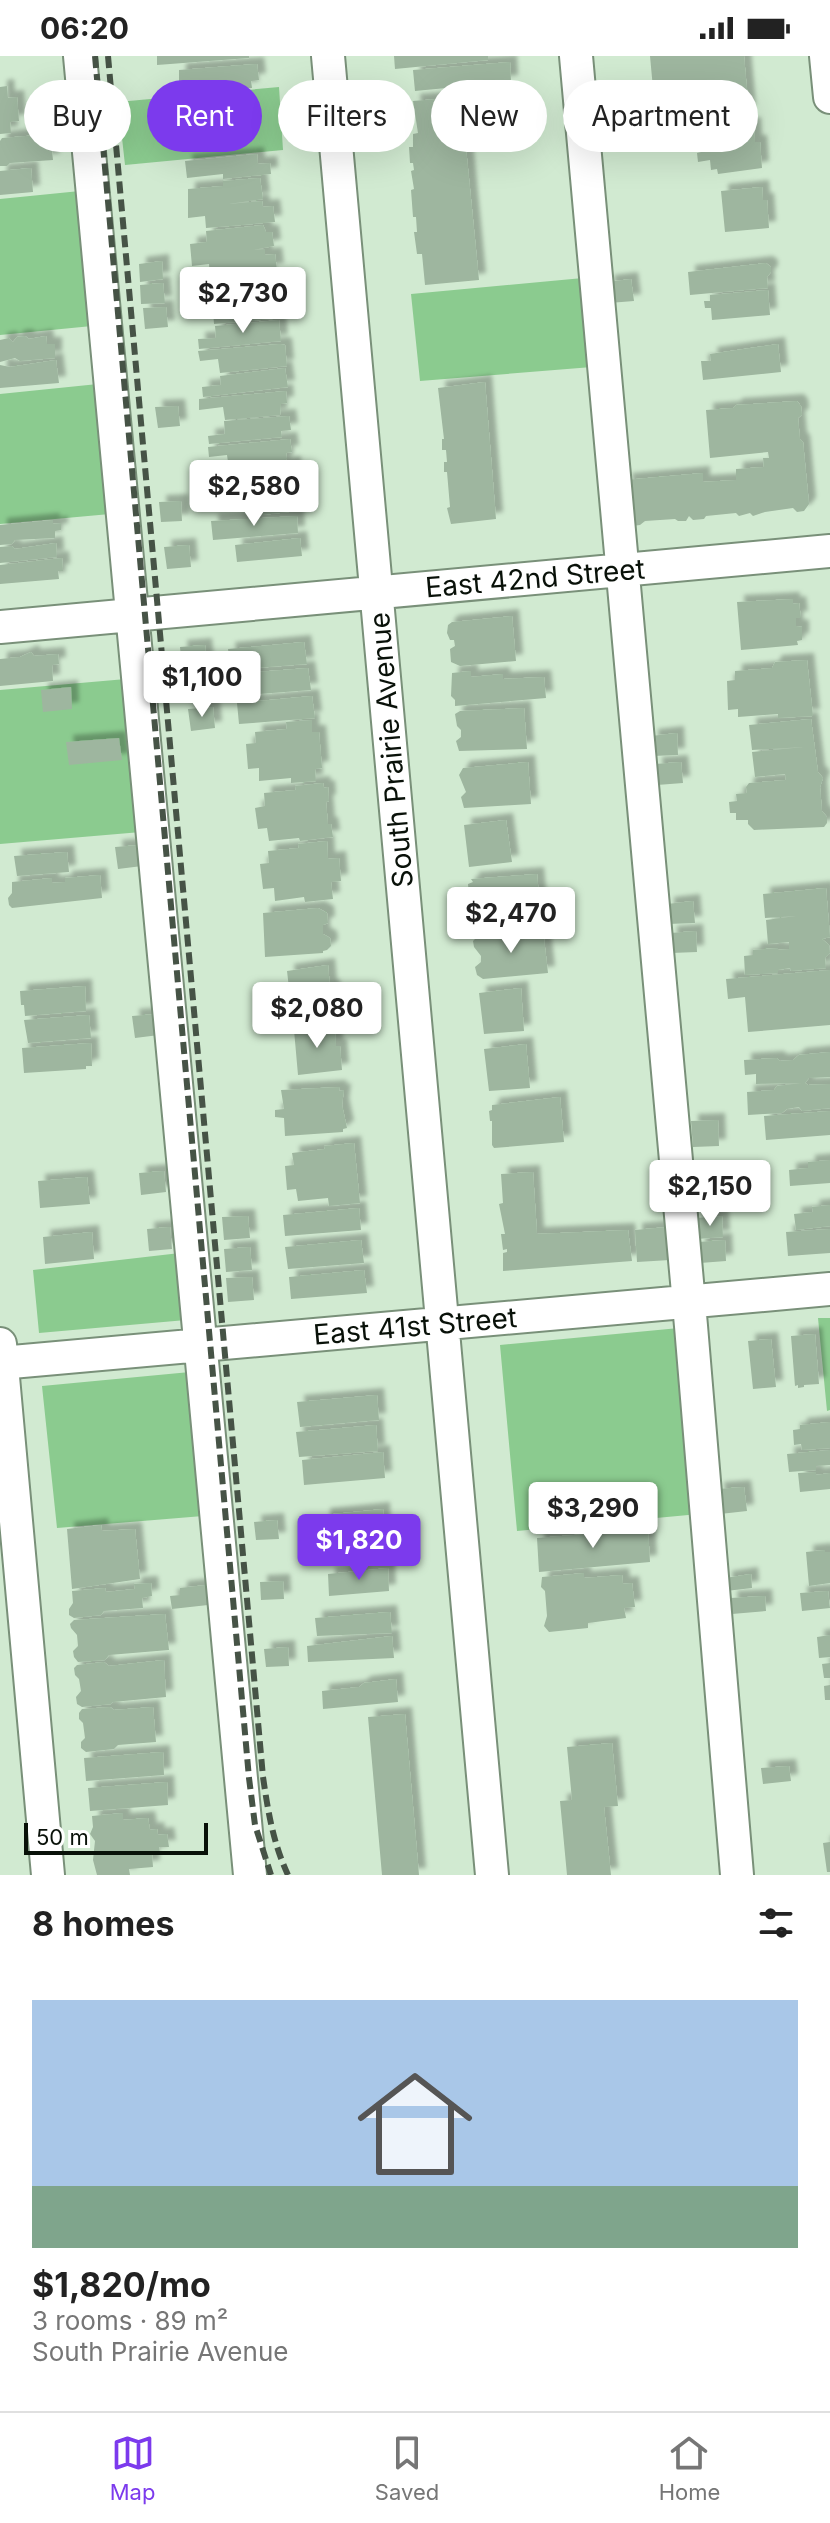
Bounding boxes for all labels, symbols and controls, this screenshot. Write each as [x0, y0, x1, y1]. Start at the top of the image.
text: 06:20 [40, 10, 129, 46]
chip: Buy [24, 80, 131, 152]
chip: Rent [147, 80, 262, 152]
chip: Filters [278, 80, 415, 152]
chip: New [431, 80, 547, 152]
chip: Apartment [563, 80, 758, 152]
pin: $2,730 [178, 267, 308, 335]
text: $2,730 [198, 277, 288, 308]
pin: $2,580 [189, 460, 319, 528]
text: $2,580 [208, 470, 301, 501]
street label: East 42nd Street [424, 551, 646, 605]
street label: South Prairie Avenue [362, 611, 420, 889]
pin: $1,100 [137, 651, 267, 719]
text: $1,100 [162, 661, 242, 692]
pin: $2,470 [446, 887, 576, 955]
text: $2,470 [465, 897, 557, 928]
pin: $2,080 [252, 982, 382, 1050]
text: $2,080 [270, 992, 364, 1023]
pin: $2,150 [645, 1160, 775, 1228]
text: $2,150 [667, 1170, 753, 1201]
street label: East 41st Street [312, 1300, 518, 1352]
pin: $3,290 [528, 1482, 658, 1550]
text: $3,290 [547, 1492, 639, 1523]
pin: $1,820 [294, 1514, 424, 1582]
text: $1,820 [315, 1524, 403, 1555]
scale bar [24, 1819, 208, 1855]
text: 50 m [36, 1824, 89, 1850]
icon: filters [754, 1901, 798, 1945]
text: 8 homes [32, 1903, 175, 1944]
icon: home [343, 2052, 487, 2196]
text: $1,820/mo [32, 2264, 211, 2305]
text: 3 rooms · 89 m² [32, 2305, 228, 2336]
text: South Prairie Avenue [32, 2336, 288, 2367]
tab: Map [110, 2431, 155, 2505]
tab: Saved [375, 2431, 439, 2505]
tab: Home [659, 2431, 720, 2505]

